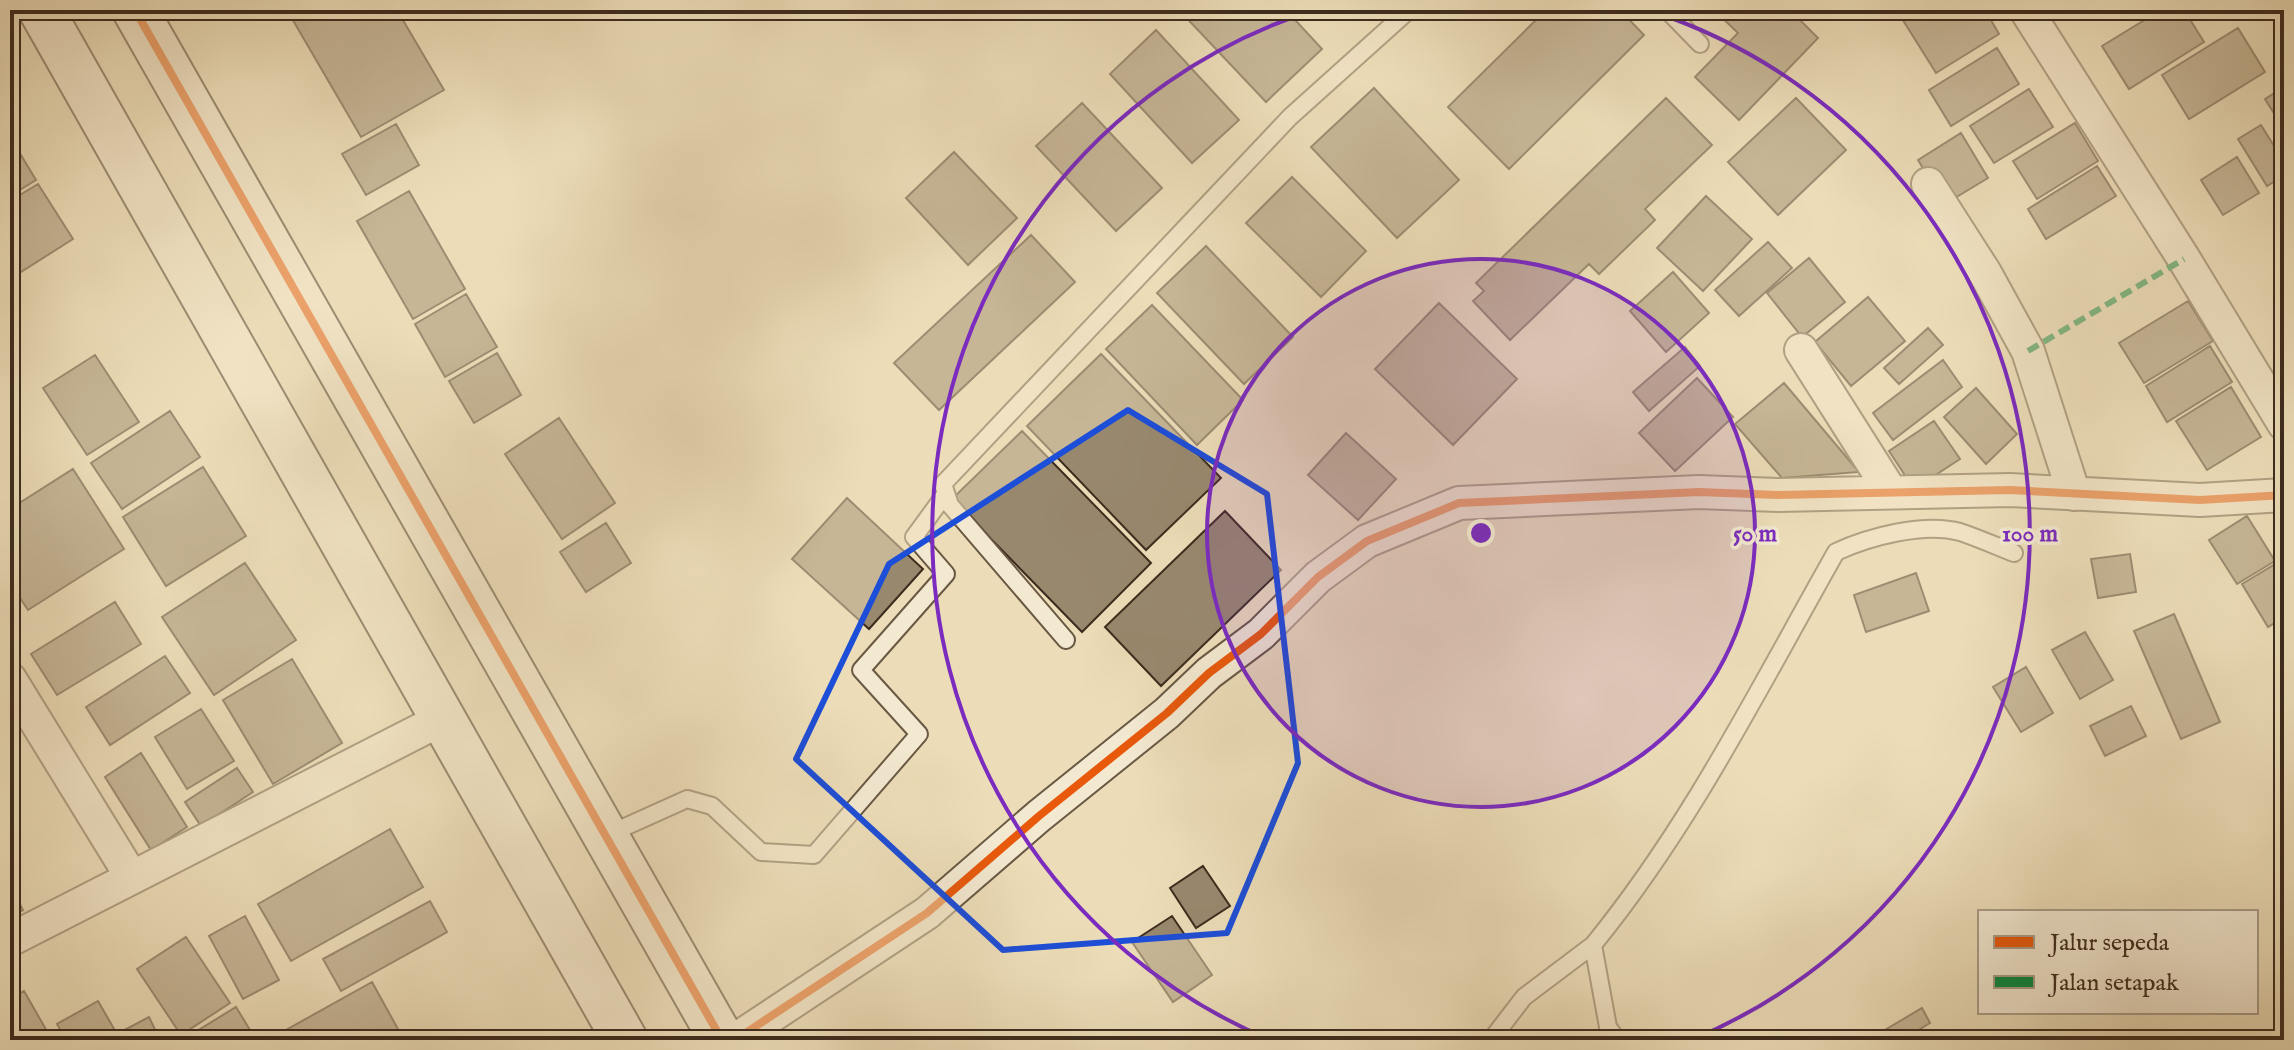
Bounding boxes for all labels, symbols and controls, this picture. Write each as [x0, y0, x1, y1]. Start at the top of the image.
centre of rings [1467, 519, 1495, 547]
text: 50 m [1733, 519, 1778, 550]
text: 100 m [2002, 519, 2059, 550]
legend [1978, 910, 2258, 1014]
text: Jalur sepeda [2047, 928, 2170, 959]
text: Jalan setapak [2047, 968, 2179, 999]

